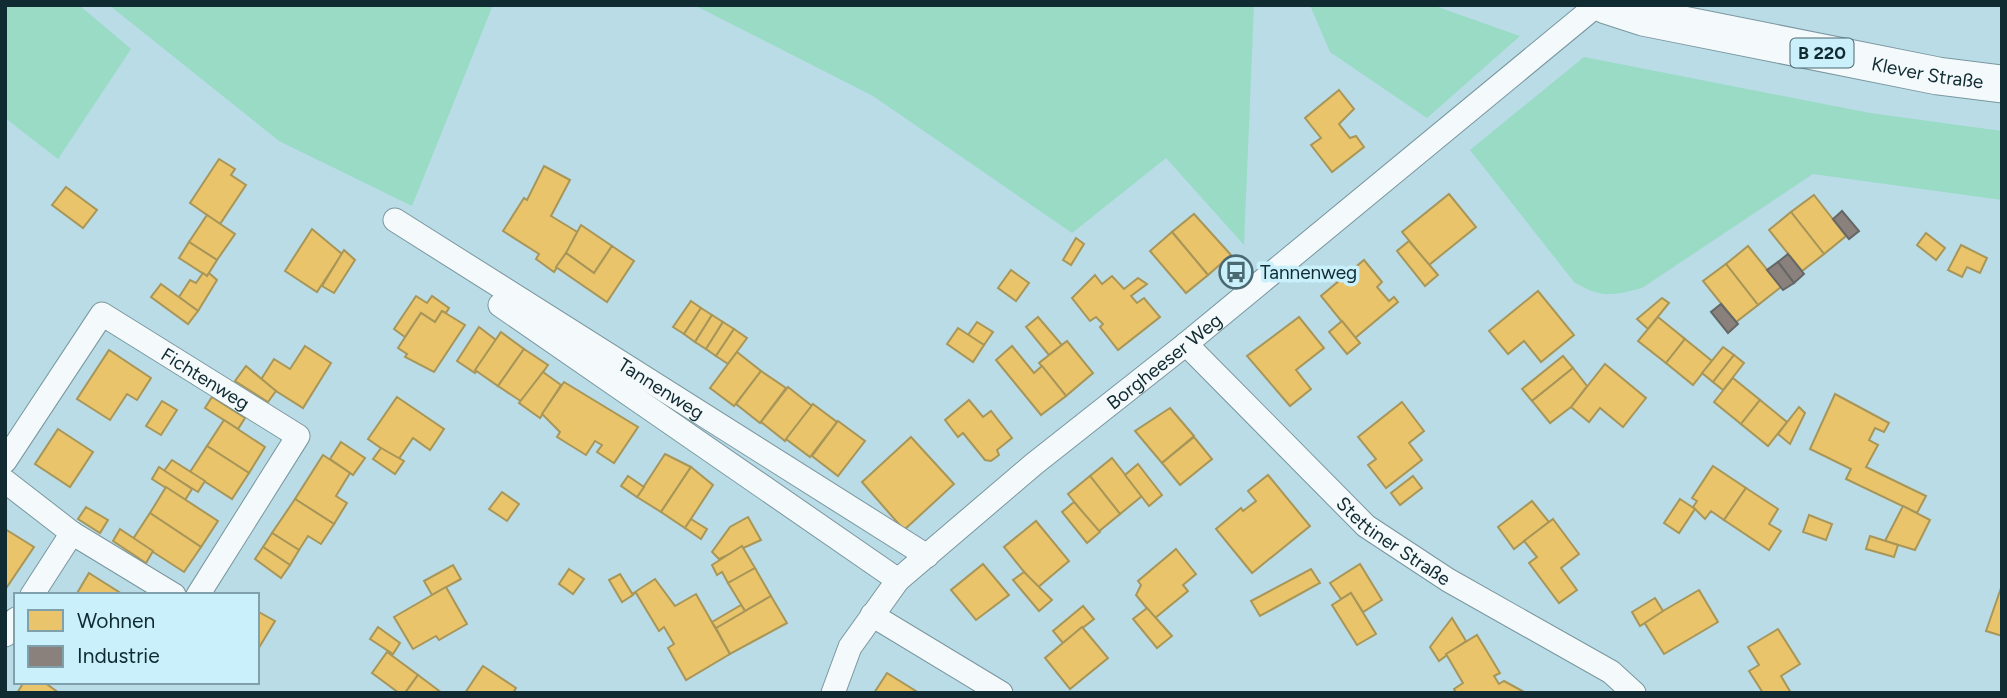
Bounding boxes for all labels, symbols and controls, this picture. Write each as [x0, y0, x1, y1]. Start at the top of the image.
road number: B 220 [1790, 38, 1854, 68]
street label: Klever Straße [1870, 52, 1985, 94]
bus stop icon: Tannenweg [1217, 253, 1255, 291]
place label: Tannenweg [1260, 261, 1357, 284]
street label: Borgheeser Weg [1102, 308, 1227, 414]
street label: Fichtenweg [157, 343, 254, 415]
street label: Tannenweg [614, 353, 708, 424]
street label: Stettiner Straße [1331, 492, 1455, 591]
legend [14, 593, 259, 684]
text: Wohnen [77, 608, 155, 633]
text: Industrie [77, 643, 160, 668]

